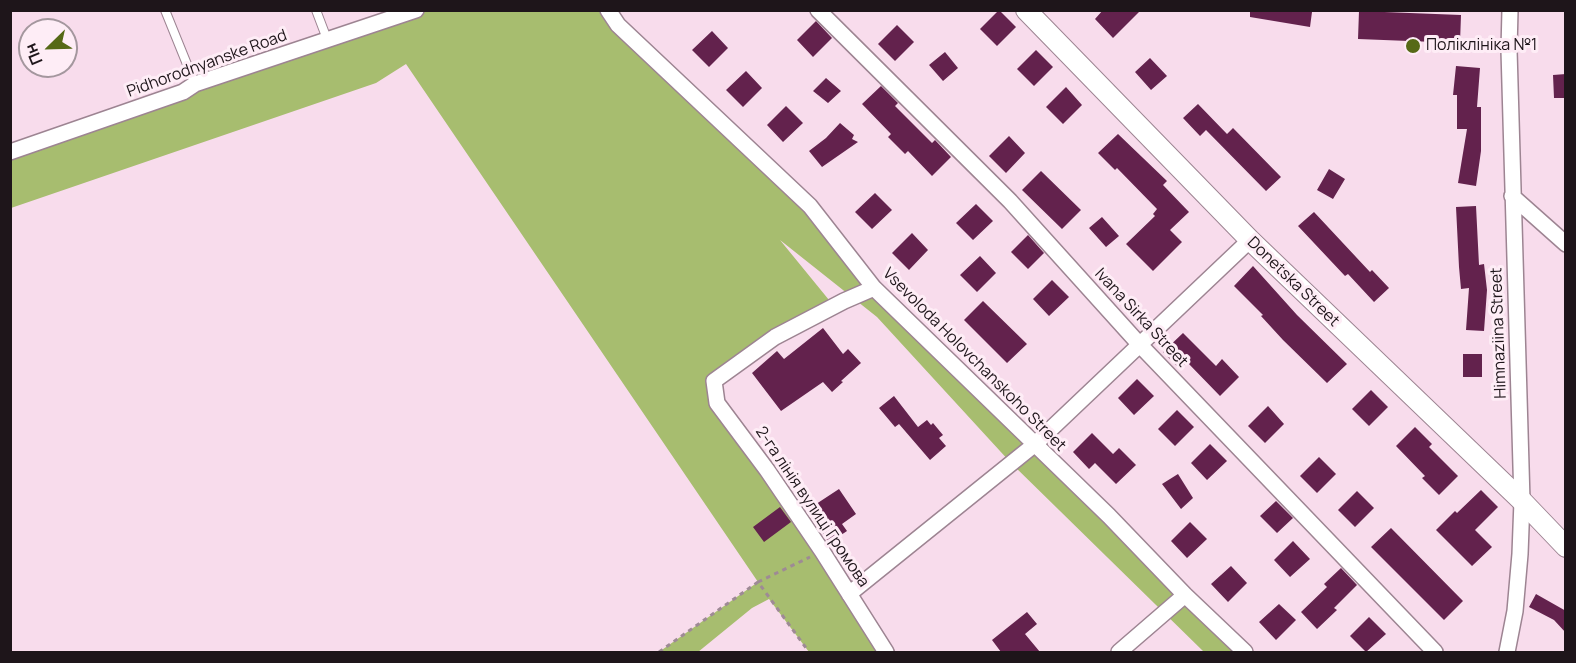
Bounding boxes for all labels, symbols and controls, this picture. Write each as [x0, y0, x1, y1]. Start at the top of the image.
north arrow [18, 18, 78, 78]
street label: Pidhorodnyanske Road [124, 26, 290, 102]
place label: Поліклініка №1 [1426, 36, 1537, 56]
marker: Поліклініка №1 [1404, 37, 1422, 55]
text: Пн [19, 40, 48, 68]
street label: Donetska Street [1243, 233, 1343, 331]
street label: Vsevoloda Holovchanskoho Street [878, 264, 1070, 456]
street label: Ivana Sirka Street [1090, 265, 1192, 371]
street label: Himnaziina Street [1487, 267, 1511, 399]
street label: 2-га лінія вулиці Громова [751, 423, 873, 591]

